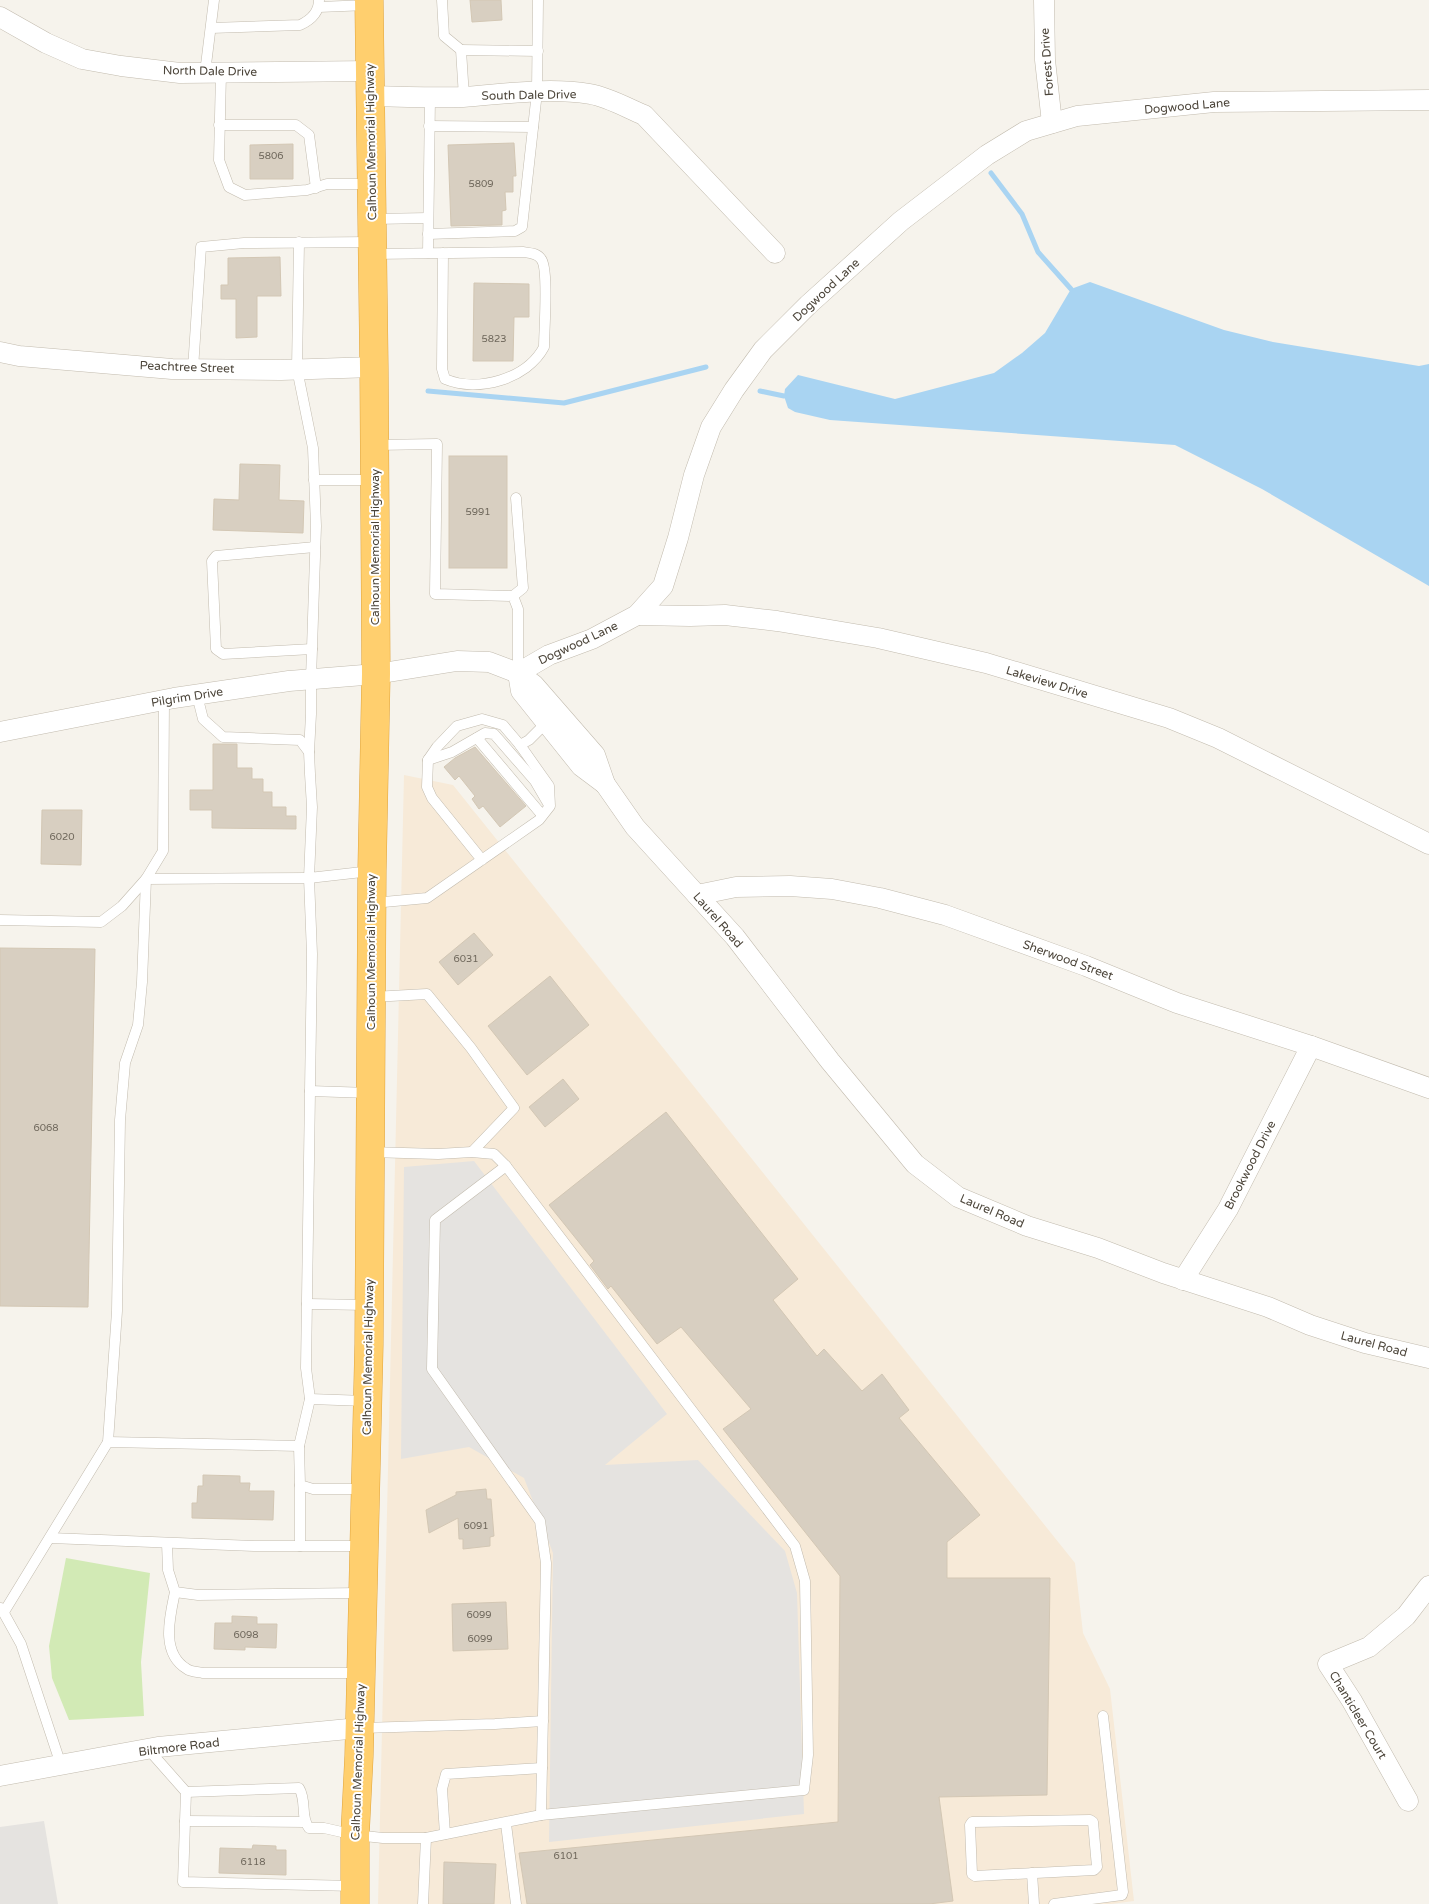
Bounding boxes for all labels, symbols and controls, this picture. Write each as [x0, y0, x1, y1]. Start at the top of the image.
street label: Forest Drive [1038, 27, 1056, 97]
street label: North Dale Drive [163, 63, 258, 79]
street label: Calhoun Memorial Highway [363, 63, 379, 220]
street label: South Dale Drive [481, 87, 577, 103]
street label: Dogwood Lane [1143, 95, 1231, 117]
house number: 5806 [258, 150, 284, 162]
house number: 5809 [468, 178, 494, 190]
street label: Dogwood Lane [790, 255, 862, 324]
house number: 5823 [481, 333, 507, 345]
street label: Peachtree Street [139, 358, 235, 376]
street label: Calhoun Memorial Highway [368, 468, 382, 625]
house number: 5991 [465, 506, 491, 518]
street label: Dogwood Lane [536, 618, 620, 668]
street label: Lakeview Drive [1004, 663, 1090, 701]
street label: Pilgrim Drive [150, 684, 224, 710]
house number: 6020 [49, 831, 75, 843]
street label: Calhoun Memorial Highway [364, 873, 378, 1030]
street label: Laurel Road [690, 890, 746, 950]
street label: Sherwood Street [1021, 937, 1115, 983]
house number: 6031 [453, 953, 479, 965]
street label: Brookwood Drive [1222, 1118, 1279, 1212]
house number: 6068 [33, 1122, 59, 1134]
street label: Laurel Road [958, 1191, 1026, 1231]
street label: Calhoun Memorial Highway [360, 1278, 376, 1435]
street label: Laurel Road [1339, 1328, 1409, 1360]
house number: 6091 [463, 1520, 489, 1532]
house number: 6099 [466, 1609, 492, 1621]
house number: 6098 [233, 1629, 259, 1641]
house number: 6099 [467, 1633, 493, 1645]
street label: Chanticleer Court [1326, 1669, 1390, 1762]
street label: Calhoun Memorial Highway [348, 1683, 368, 1840]
street label: Biltmore Road [138, 1735, 220, 1759]
house number: 6101 [553, 1850, 579, 1862]
house number: 6118 [240, 1856, 266, 1868]

